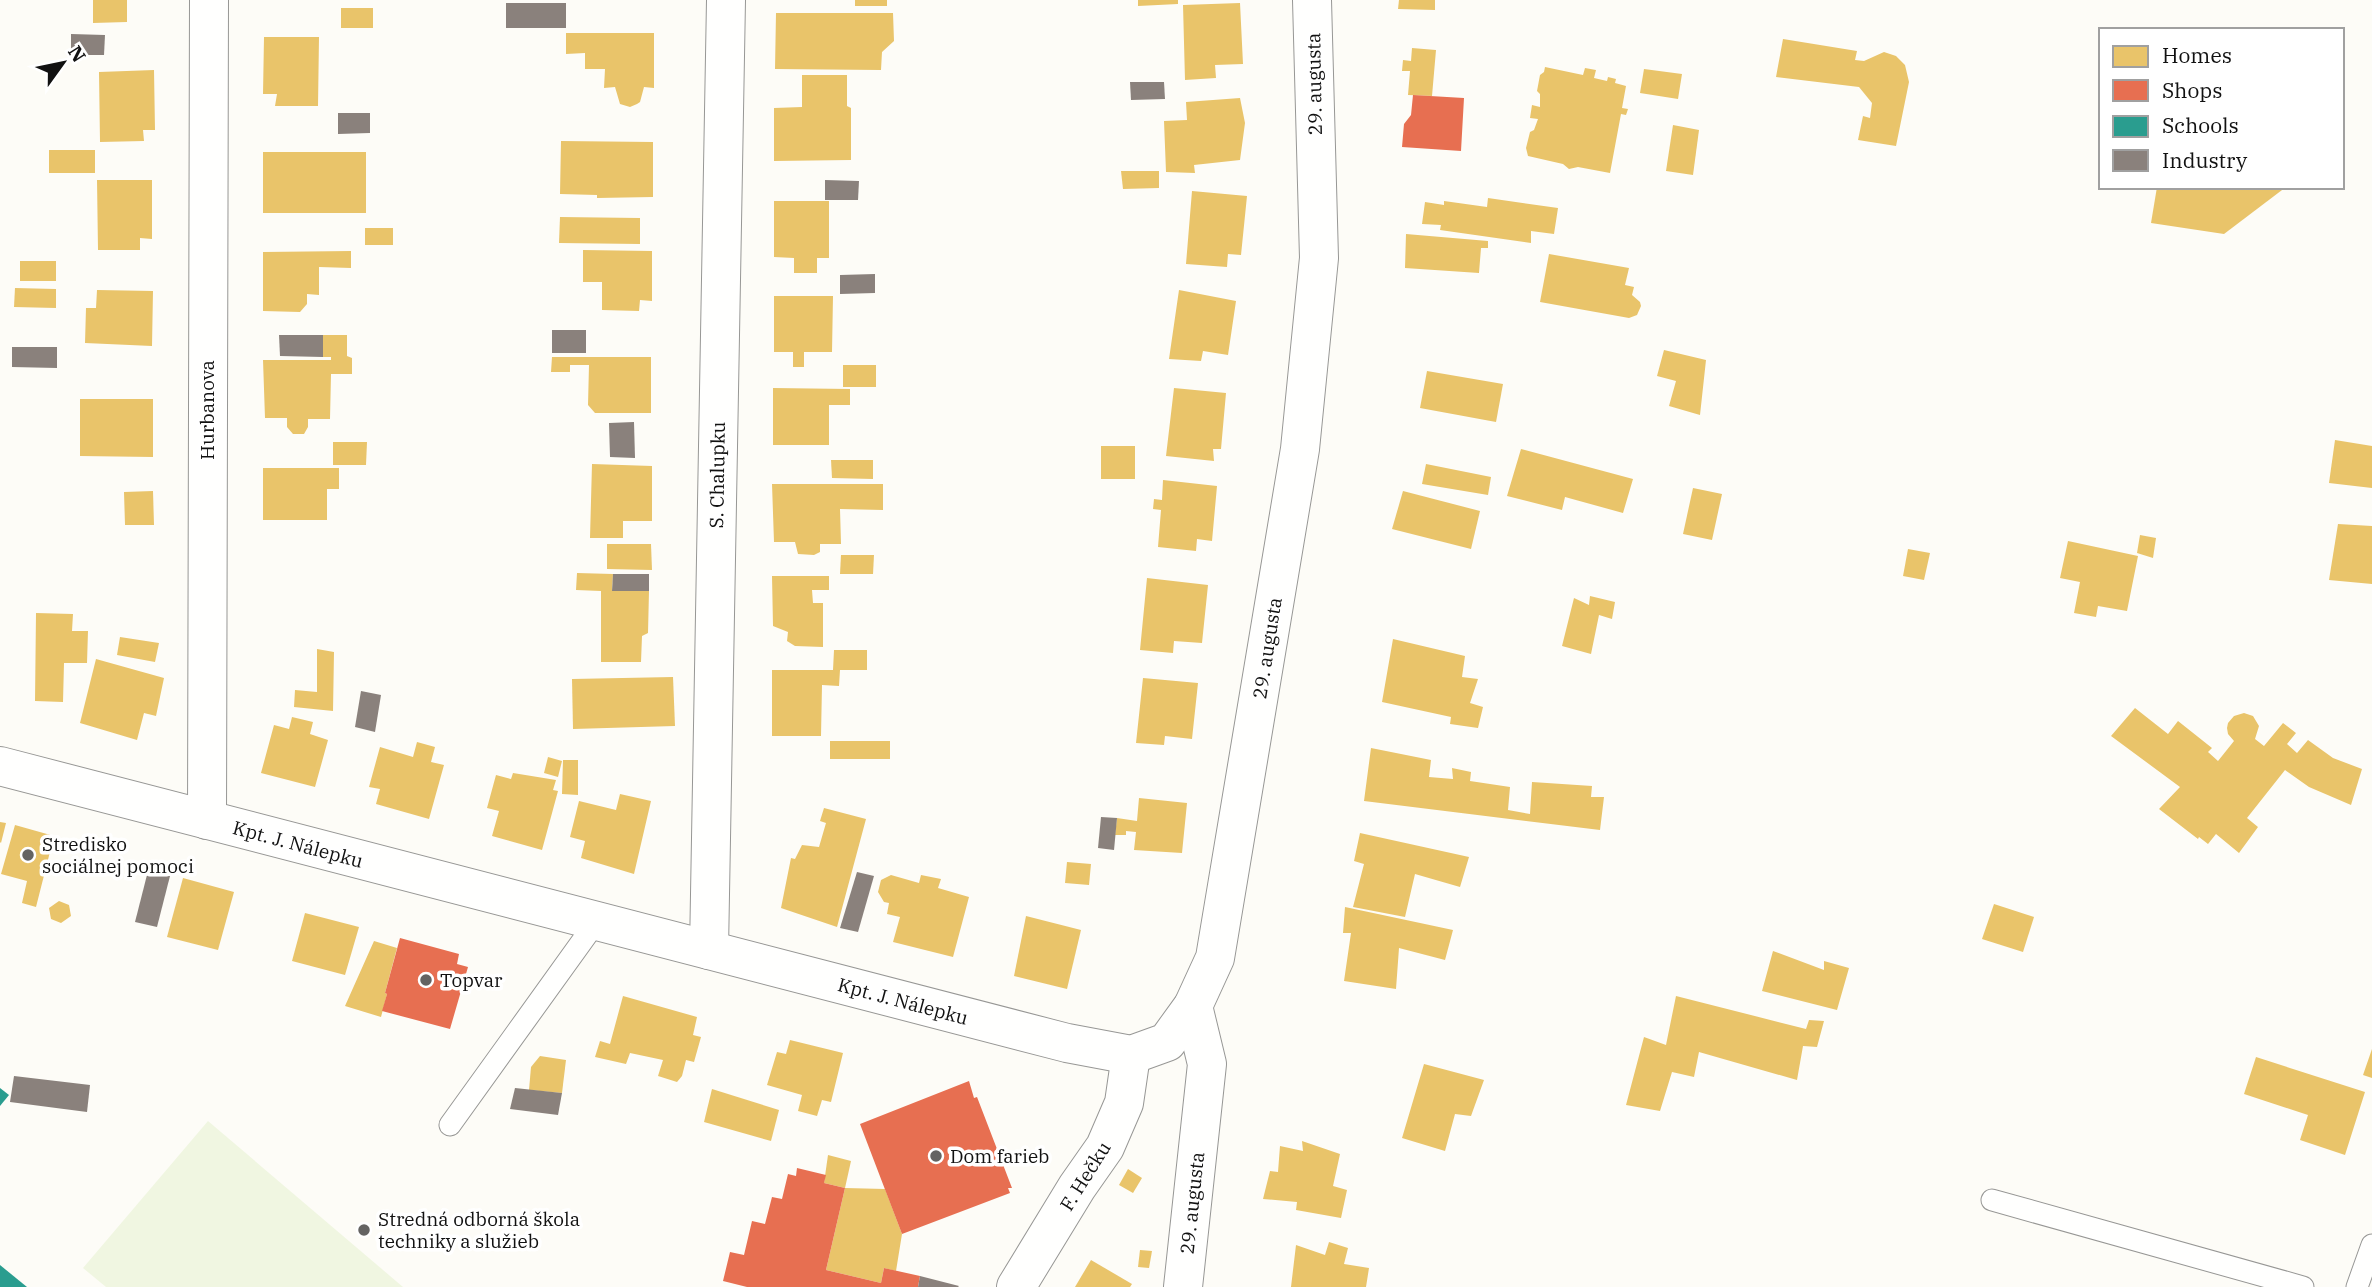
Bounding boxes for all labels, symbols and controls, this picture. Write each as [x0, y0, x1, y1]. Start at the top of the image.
north arrow [28, 28, 98, 98]
legend [2099, 28, 2344, 189]
street label: 29. augusta [1301, 32, 1327, 136]
text: N [63, 41, 91, 67]
text: Homes [2162, 41, 2232, 69]
text: Shops [2162, 76, 2222, 104]
text: Schools [2162, 111, 2239, 139]
text: Industry [2162, 146, 2248, 174]
street label: Hurbanova [195, 360, 219, 460]
street label: S. Chalupku [704, 421, 730, 529]
street label: 29. augusta [1247, 595, 1287, 701]
street label: Kpt. J. Nálepku [230, 815, 366, 873]
place label: Stredisko sociálnej pomoci [42, 832, 194, 878]
marker: Stredisko sociálnej pomoci [20, 847, 36, 863]
place label: Topvar [440, 968, 503, 992]
marker: Topvar [418, 972, 434, 988]
street label: Kpt. J. Nálepku [835, 972, 971, 1030]
street label: F. Hečku [1054, 1137, 1116, 1215]
place label: Dom farieb [950, 1144, 1049, 1168]
marker: Dom farieb [928, 1148, 944, 1164]
street label: 29. augusta [1175, 1151, 1209, 1255]
place label: Stredná odborná škola techniky a služieb [378, 1207, 580, 1253]
marker: Stredná odborná škola techniky a služieb [356, 1222, 372, 1238]

